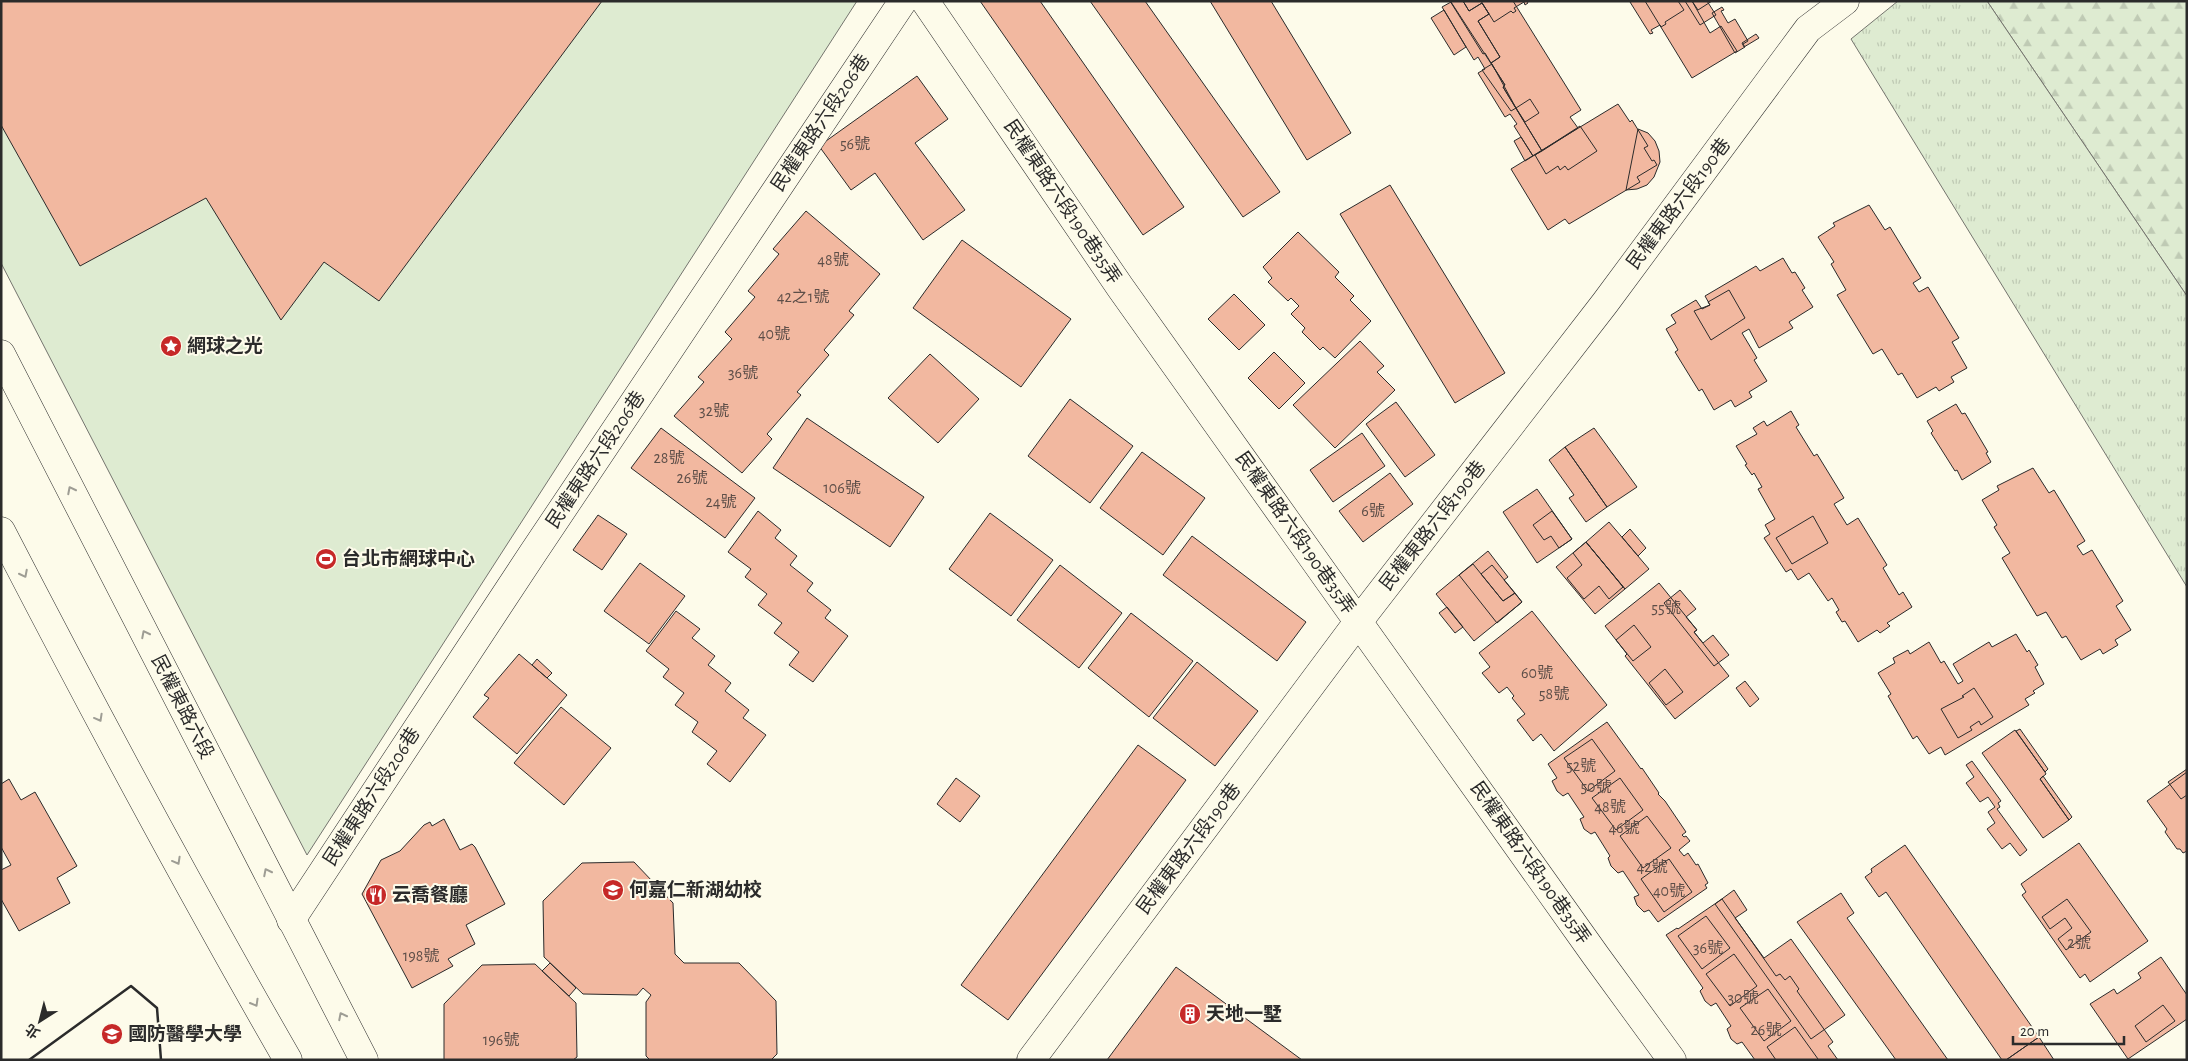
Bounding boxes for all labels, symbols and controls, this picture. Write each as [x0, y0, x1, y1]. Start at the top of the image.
street label: 民權東路六段206巷 [767, 50, 874, 195]
street label: 民權東路六段190巷35弄 [1000, 115, 1126, 287]
street label: 民權東路六段190巷 [1622, 134, 1734, 273]
house number: 56號 [840, 136, 870, 152]
house number: 48號 [817, 252, 849, 268]
house number: 42之1號 [777, 288, 829, 305]
house number: 40號 [758, 326, 790, 342]
place icon: 網球之光 [159, 334, 183, 358]
place label: 網球之光 [187, 335, 263, 356]
house number: 36號 [728, 365, 758, 381]
street label: 民權東路六段206巷 [542, 387, 649, 532]
house number: 32號 [699, 403, 729, 419]
street label: 民權東路六段190巷35弄 [1232, 447, 1360, 618]
house number: 28號 [654, 450, 684, 466]
street label: 民權東路六段190巷 [1375, 456, 1489, 594]
house number: 26號 [677, 470, 707, 486]
house number: 106號 [823, 480, 861, 496]
one-way arrow [67, 486, 77, 495]
house number: 24號 [706, 494, 736, 510]
house number: 6號 [1361, 503, 1385, 519]
sports icon: 台北市網球中心 [314, 547, 338, 571]
place label: 台北市網球中心 [342, 548, 475, 569]
one-way arrow [18, 569, 28, 578]
house number: 55號 [1651, 600, 1681, 616]
one-way arrow [141, 630, 151, 639]
street label: 民權東路六段 [148, 651, 218, 762]
house number: 60號 [1521, 665, 1553, 681]
house number: 58號 [1539, 686, 1569, 702]
one-way arrow [93, 712, 103, 721]
street label: 民權東路六段206巷 [319, 723, 424, 870]
house number: 52號 [1566, 758, 1596, 774]
street label: 民權東路六段190巷35弄 [1467, 777, 1595, 948]
street label: 民權東路六段190巷 [1132, 779, 1244, 918]
house number: 50號 [1580, 779, 1612, 795]
house number: 48號 [1594, 799, 1626, 815]
house number: 46號 [1608, 820, 1640, 836]
one-way arrow [171, 855, 181, 864]
house number: 42號 [1637, 859, 1667, 875]
one-way arrow [263, 869, 273, 878]
school or university icon: 何嘉仁新湖幼校 [601, 878, 625, 902]
place label: 何嘉仁新湖幼校 [629, 879, 762, 900]
restaurant icon: 云喬餐廳 [364, 883, 388, 907]
house number: 40號 [1653, 883, 1685, 899]
place label: 云喬餐廳 [392, 884, 468, 905]
house number: 2號 [2067, 935, 2091, 951]
house number: 36號 [1693, 940, 1723, 956]
house number: 198號 [403, 948, 439, 964]
house number: 30號 [1727, 990, 1759, 1006]
north arrow [15, 996, 65, 1046]
one-way arrow [249, 997, 259, 1006]
building icon: 天地一墅 [1178, 1002, 1202, 1026]
place label: 天地一墅 [1206, 1004, 1282, 1024]
one-way arrow [338, 1013, 348, 1022]
scale bar [2013, 1014, 2124, 1046]
text: 北 [23, 1021, 43, 1041]
school or university icon: 國防醫學大學 [100, 1022, 124, 1046]
house number: 26號 [1751, 1022, 1781, 1038]
place label: 國防醫學大學 [128, 1024, 242, 1044]
text: 20 m [2020, 1024, 2049, 1039]
house number: 196號 [483, 1032, 519, 1048]

